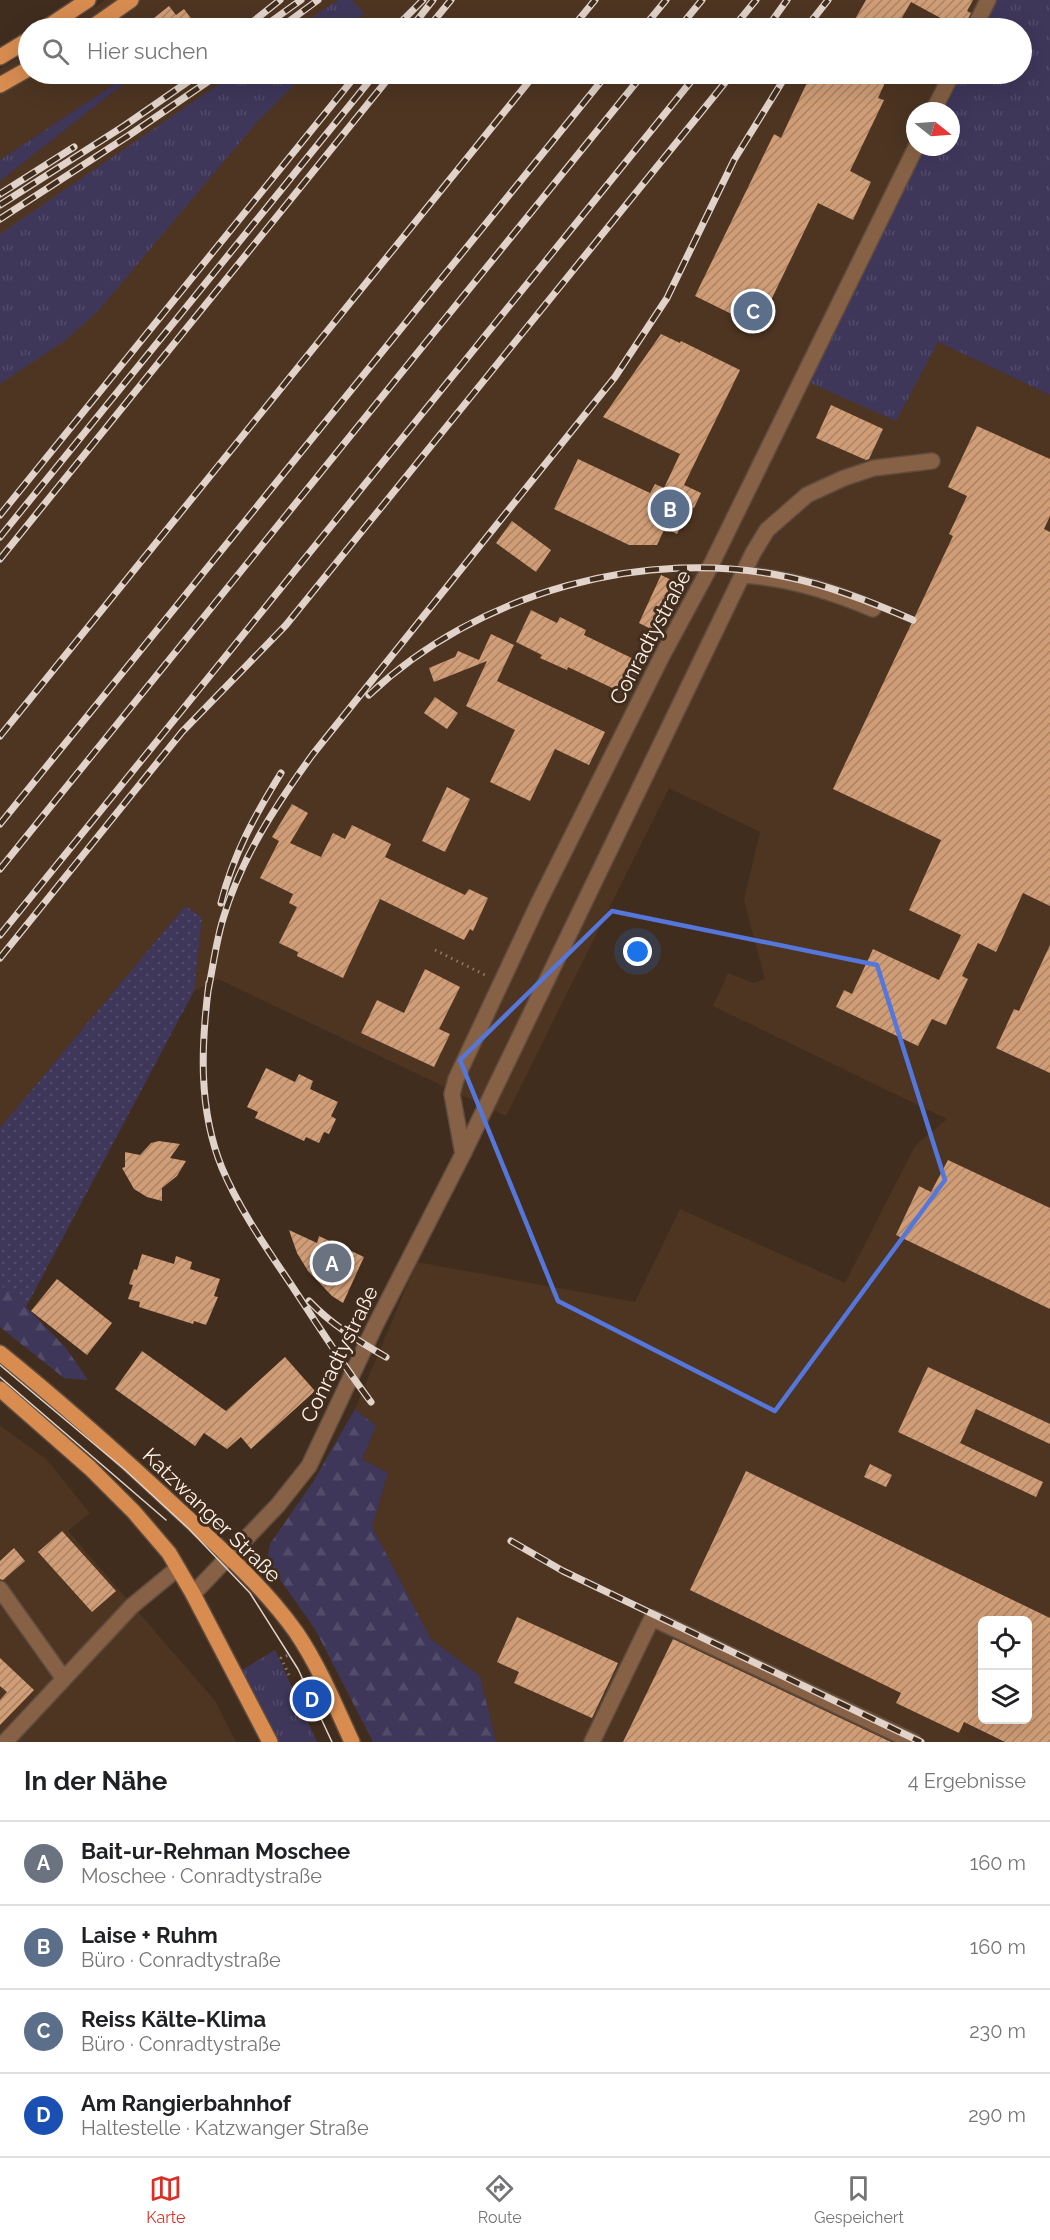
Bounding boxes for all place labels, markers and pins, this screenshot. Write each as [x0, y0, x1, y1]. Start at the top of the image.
pin: C [734, 288, 772, 334]
pin: B [650, 486, 690, 532]
pin: A [312, 1240, 352, 1286]
pin: D [292, 1676, 332, 1722]

